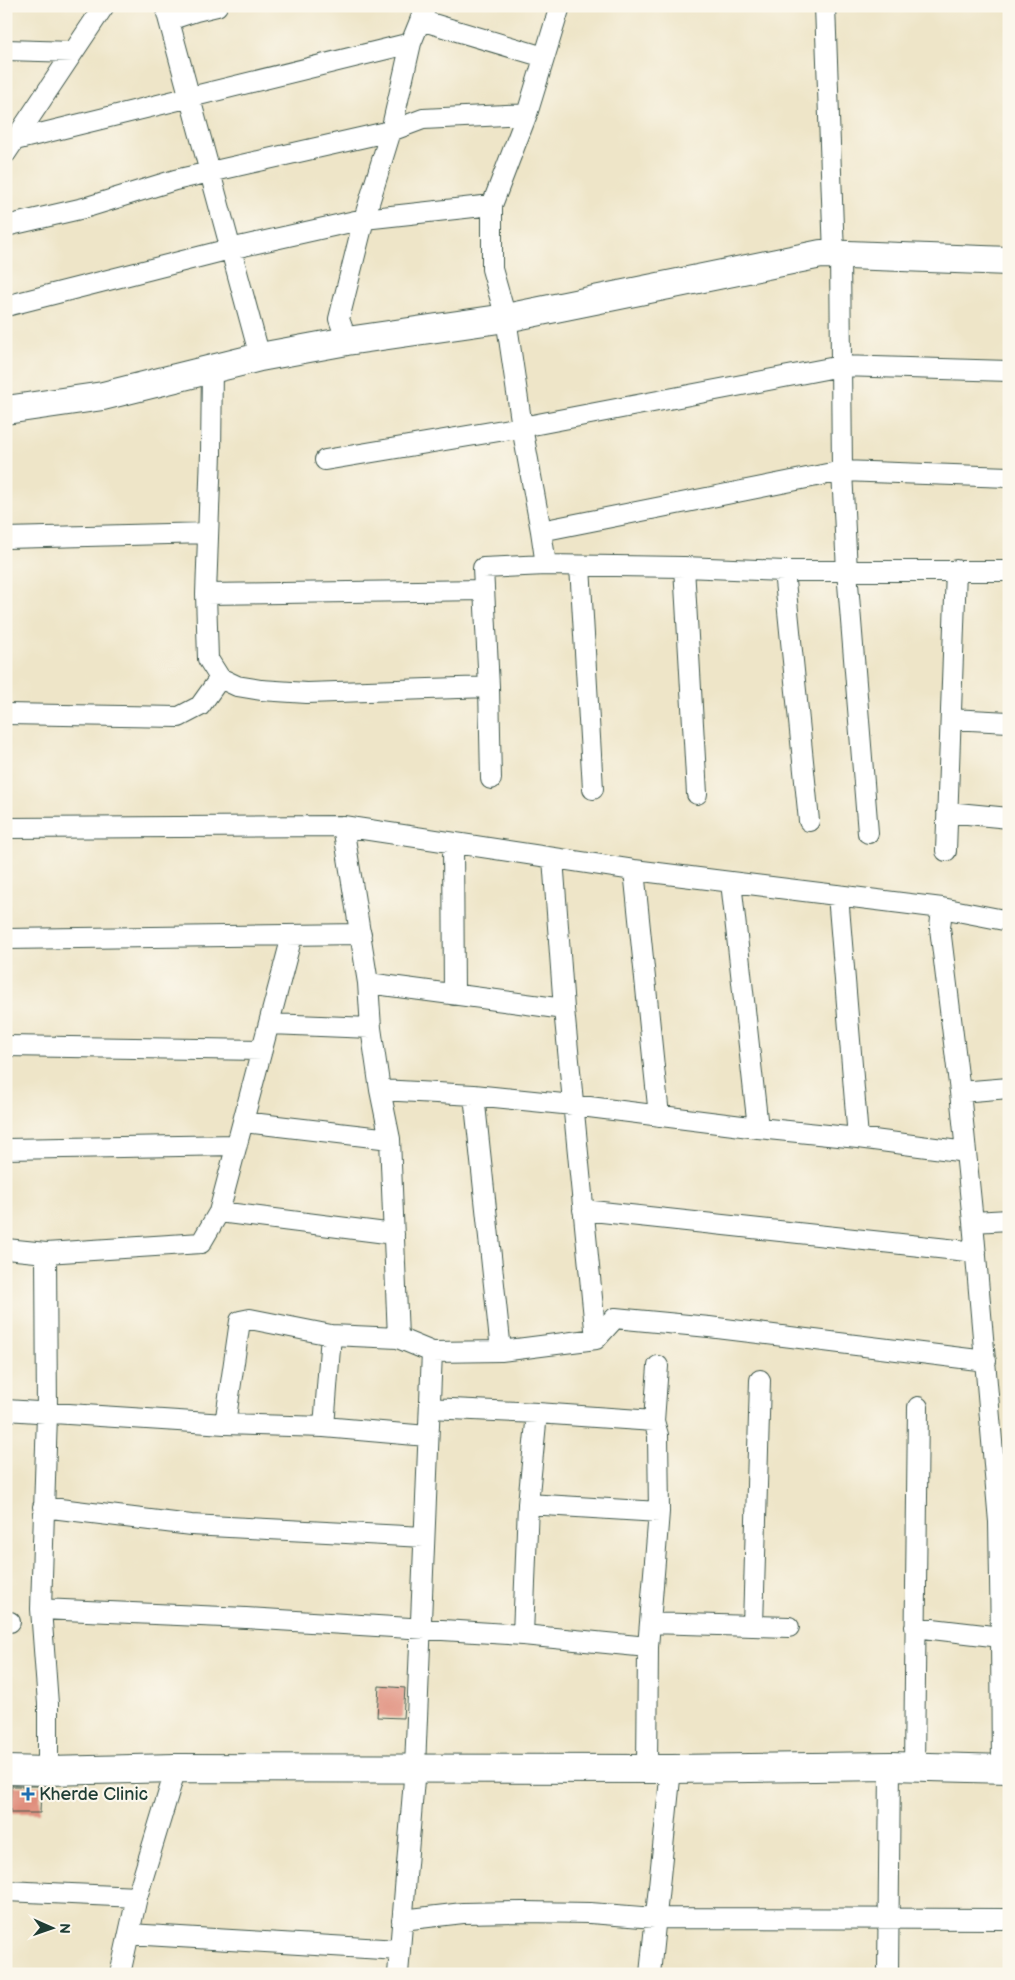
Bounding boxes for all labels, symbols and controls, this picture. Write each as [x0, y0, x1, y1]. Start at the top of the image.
place label: Kherde Clinic [39, 1784, 148, 1805]
marker: Kherde Clinic [21, 1787, 35, 1801]
north arrow [28, 1902, 78, 1952]
text: N [56, 1923, 73, 1934]

